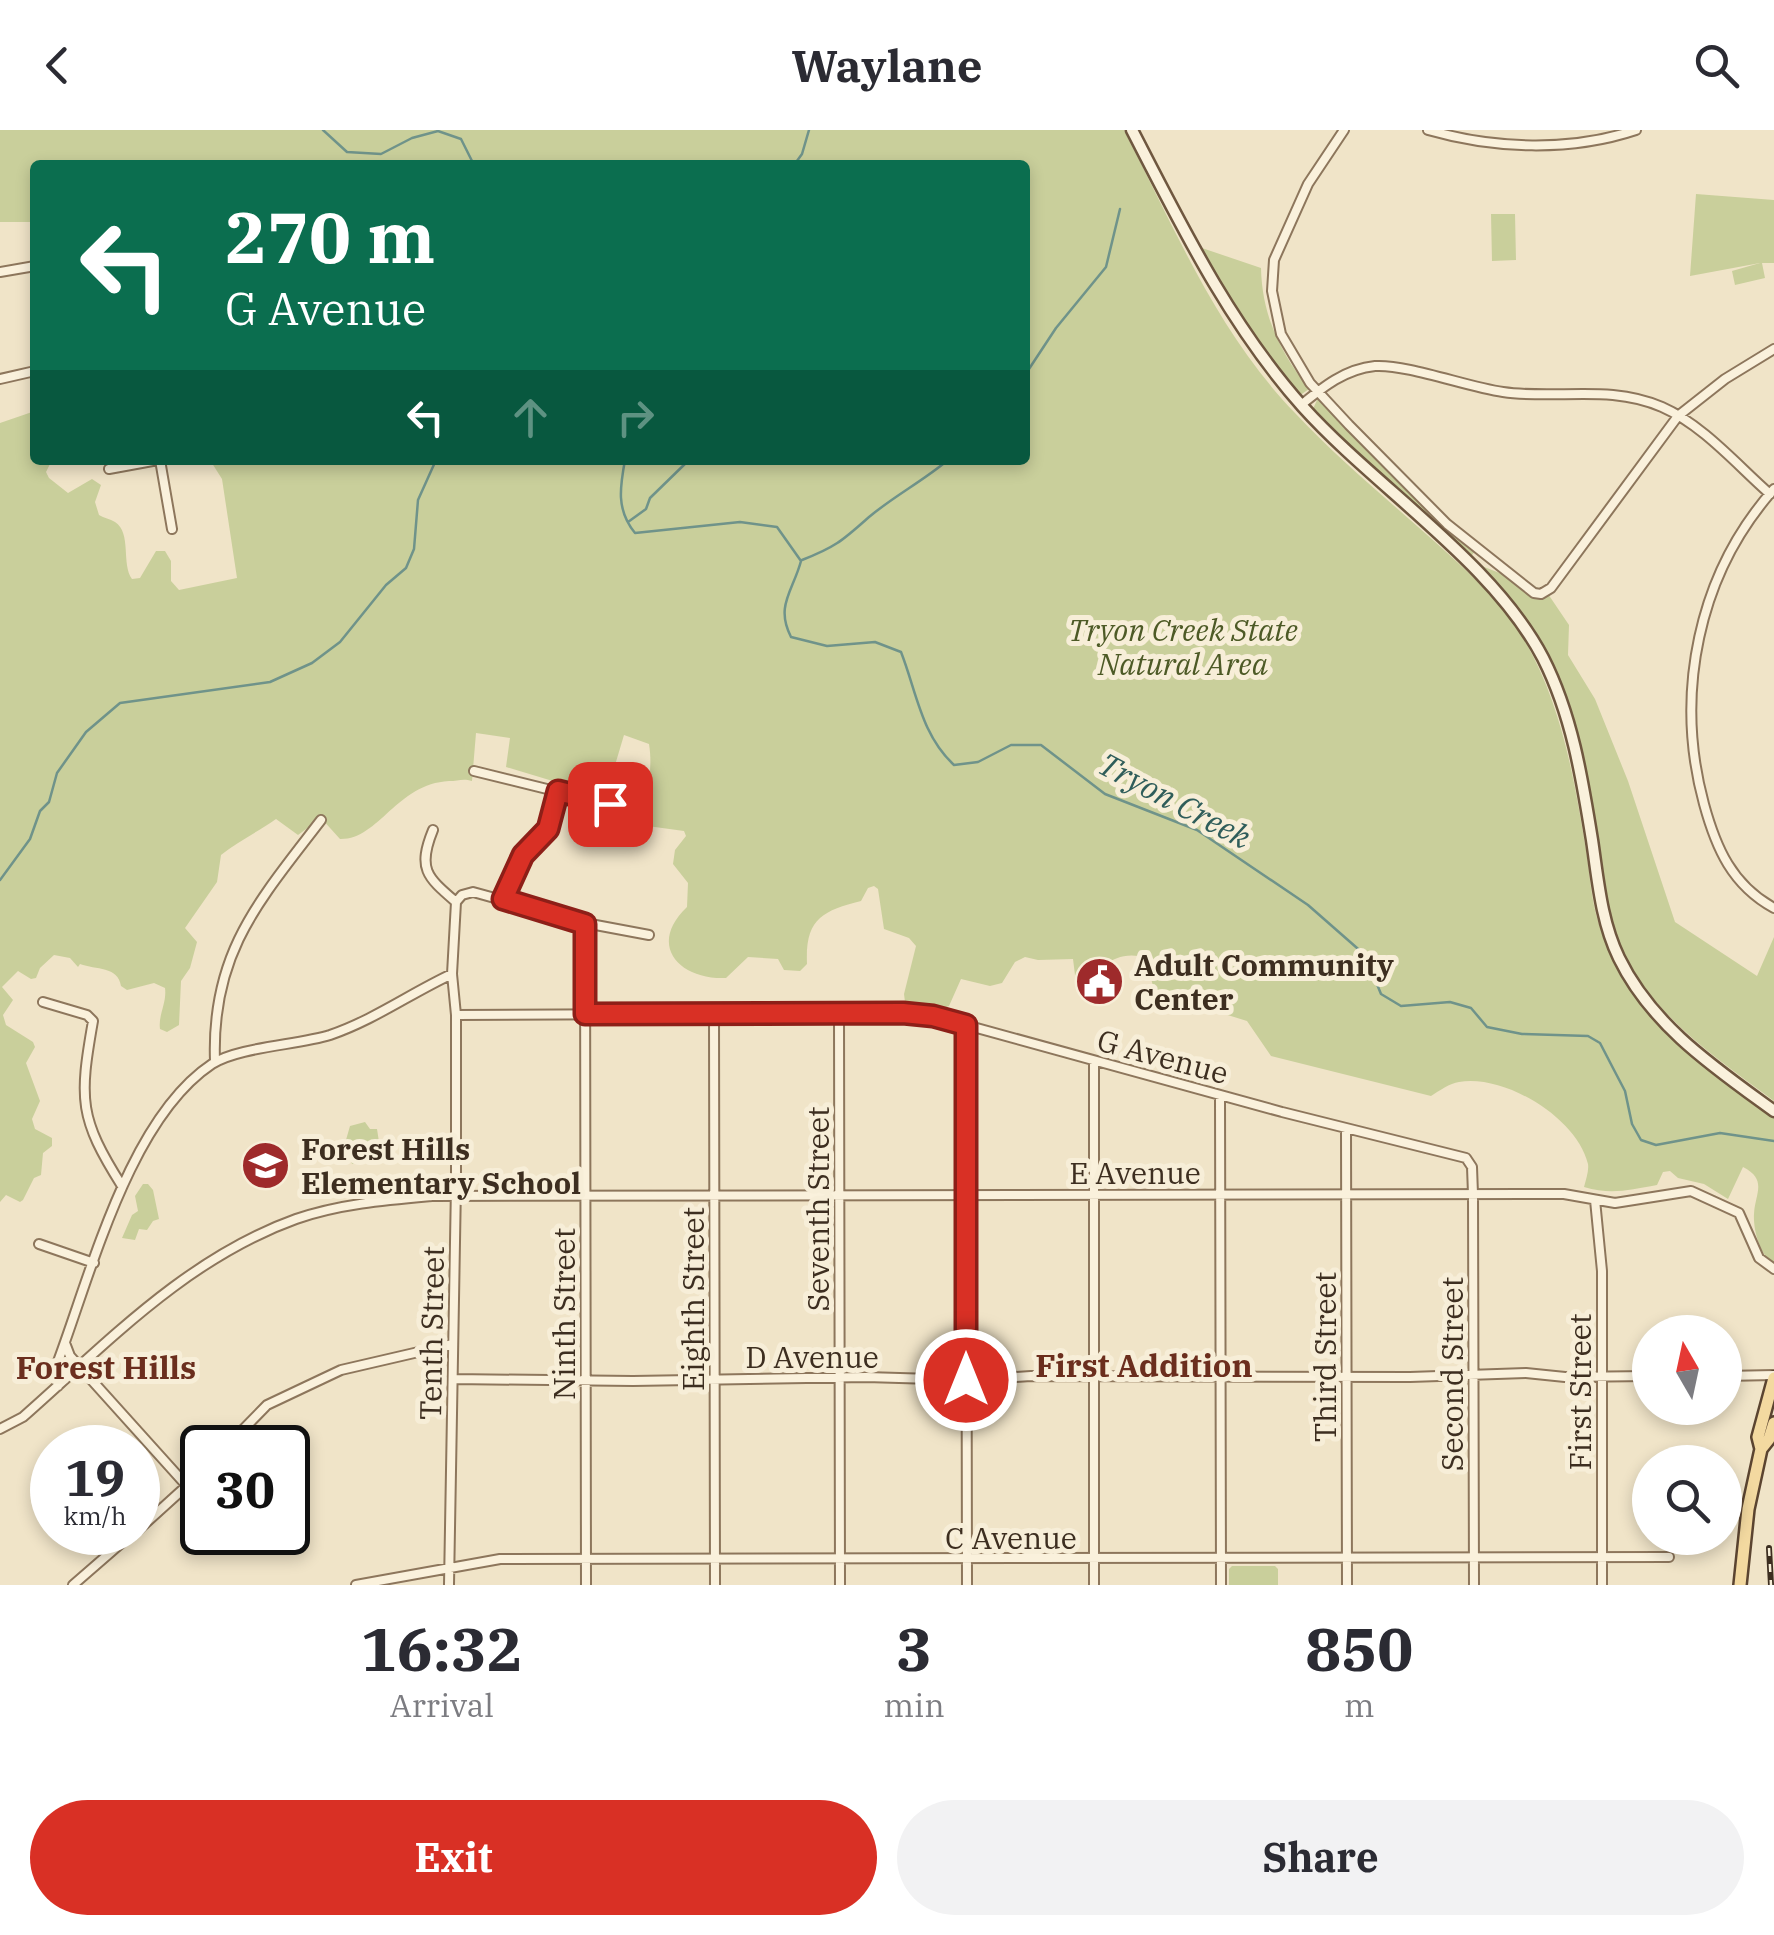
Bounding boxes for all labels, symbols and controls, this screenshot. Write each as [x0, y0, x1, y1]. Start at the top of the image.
text: Waylane [792, 36, 982, 94]
icon: back [30, 38, 85, 93]
icon: search [1689, 38, 1744, 93]
text: 270 m [225, 191, 435, 282]
icon: left [60, 200, 190, 330]
text: G Avenue [225, 279, 426, 337]
icon: left [398, 390, 453, 445]
icon: ahead [503, 390, 558, 445]
icon: right [608, 390, 663, 445]
park label: Tryon Creek State Natural Area [1068, 610, 1298, 683]
water label: Tryon Creek [1091, 742, 1259, 858]
pin [568, 762, 653, 847]
icon: arrive [583, 777, 638, 832]
place label: Adult Community Center [1134, 945, 1394, 1018]
public building icon: Adult Community Center [1073, 955, 1125, 1007]
street label: G Avenue [1093, 1020, 1233, 1092]
street label: Seventh Street [798, 1106, 837, 1312]
place label: Forest Hills Elementary School [301, 1129, 581, 1202]
school or university icon: Forest Hills Elementary School [240, 1139, 292, 1191]
street label: E Avenue [1069, 1153, 1201, 1192]
street label: Eighth Street [673, 1207, 712, 1391]
street label: Ninth Street [544, 1228, 583, 1400]
street label: Tenth Street [410, 1246, 452, 1420]
street label: Third Street [1305, 1272, 1344, 1442]
street label: Second Street [1432, 1277, 1471, 1471]
street label: First Street [1560, 1313, 1599, 1471]
north arrow [1632, 1315, 1742, 1425]
map controls [1632, 1315, 1742, 1555]
position arrow [914, 1328, 1018, 1432]
street label: D Avenue [745, 1337, 879, 1376]
district label: First Addition [1035, 1344, 1253, 1386]
district label: Forest Hills [16, 1346, 196, 1388]
speed limit sign: 30 [180, 1425, 310, 1555]
text: 19 [65, 1445, 125, 1510]
button: search [1632, 1445, 1742, 1555]
text: km/h [63, 1499, 127, 1532]
street label: C Avenue [945, 1518, 1077, 1557]
text: 16:32 [361, 1609, 523, 1688]
text: 3 [896, 1609, 932, 1688]
text: 850 [1305, 1609, 1413, 1688]
text: Arrival [390, 1684, 494, 1726]
text: min [884, 1684, 945, 1726]
text: m [1344, 1684, 1375, 1726]
button: Exit [30, 1800, 877, 1915]
button: Share [897, 1800, 1744, 1915]

